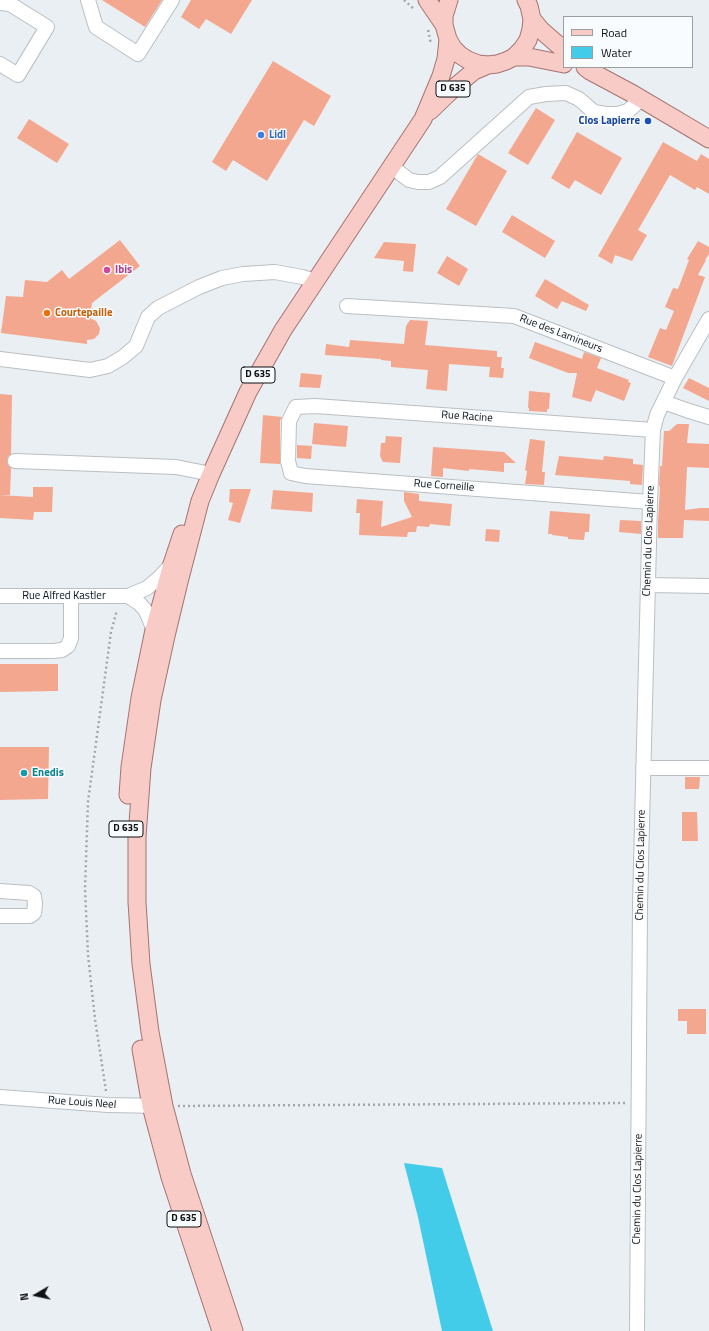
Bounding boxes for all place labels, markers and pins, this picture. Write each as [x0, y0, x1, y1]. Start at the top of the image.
place label: Clos Lapierre [579, 114, 640, 128]
marker: Clos Lapierre [643, 116, 653, 126]
place label: Lidl [269, 128, 286, 142]
marker: Lidl [256, 130, 266, 140]
place label: Ibis [115, 263, 132, 277]
marker: Ibis [102, 265, 112, 275]
place label: Courtepaille [55, 306, 113, 320]
marker: Courtepaille [42, 308, 52, 318]
place label: Enedis [32, 766, 64, 780]
marker: Enedis [19, 768, 29, 778]

